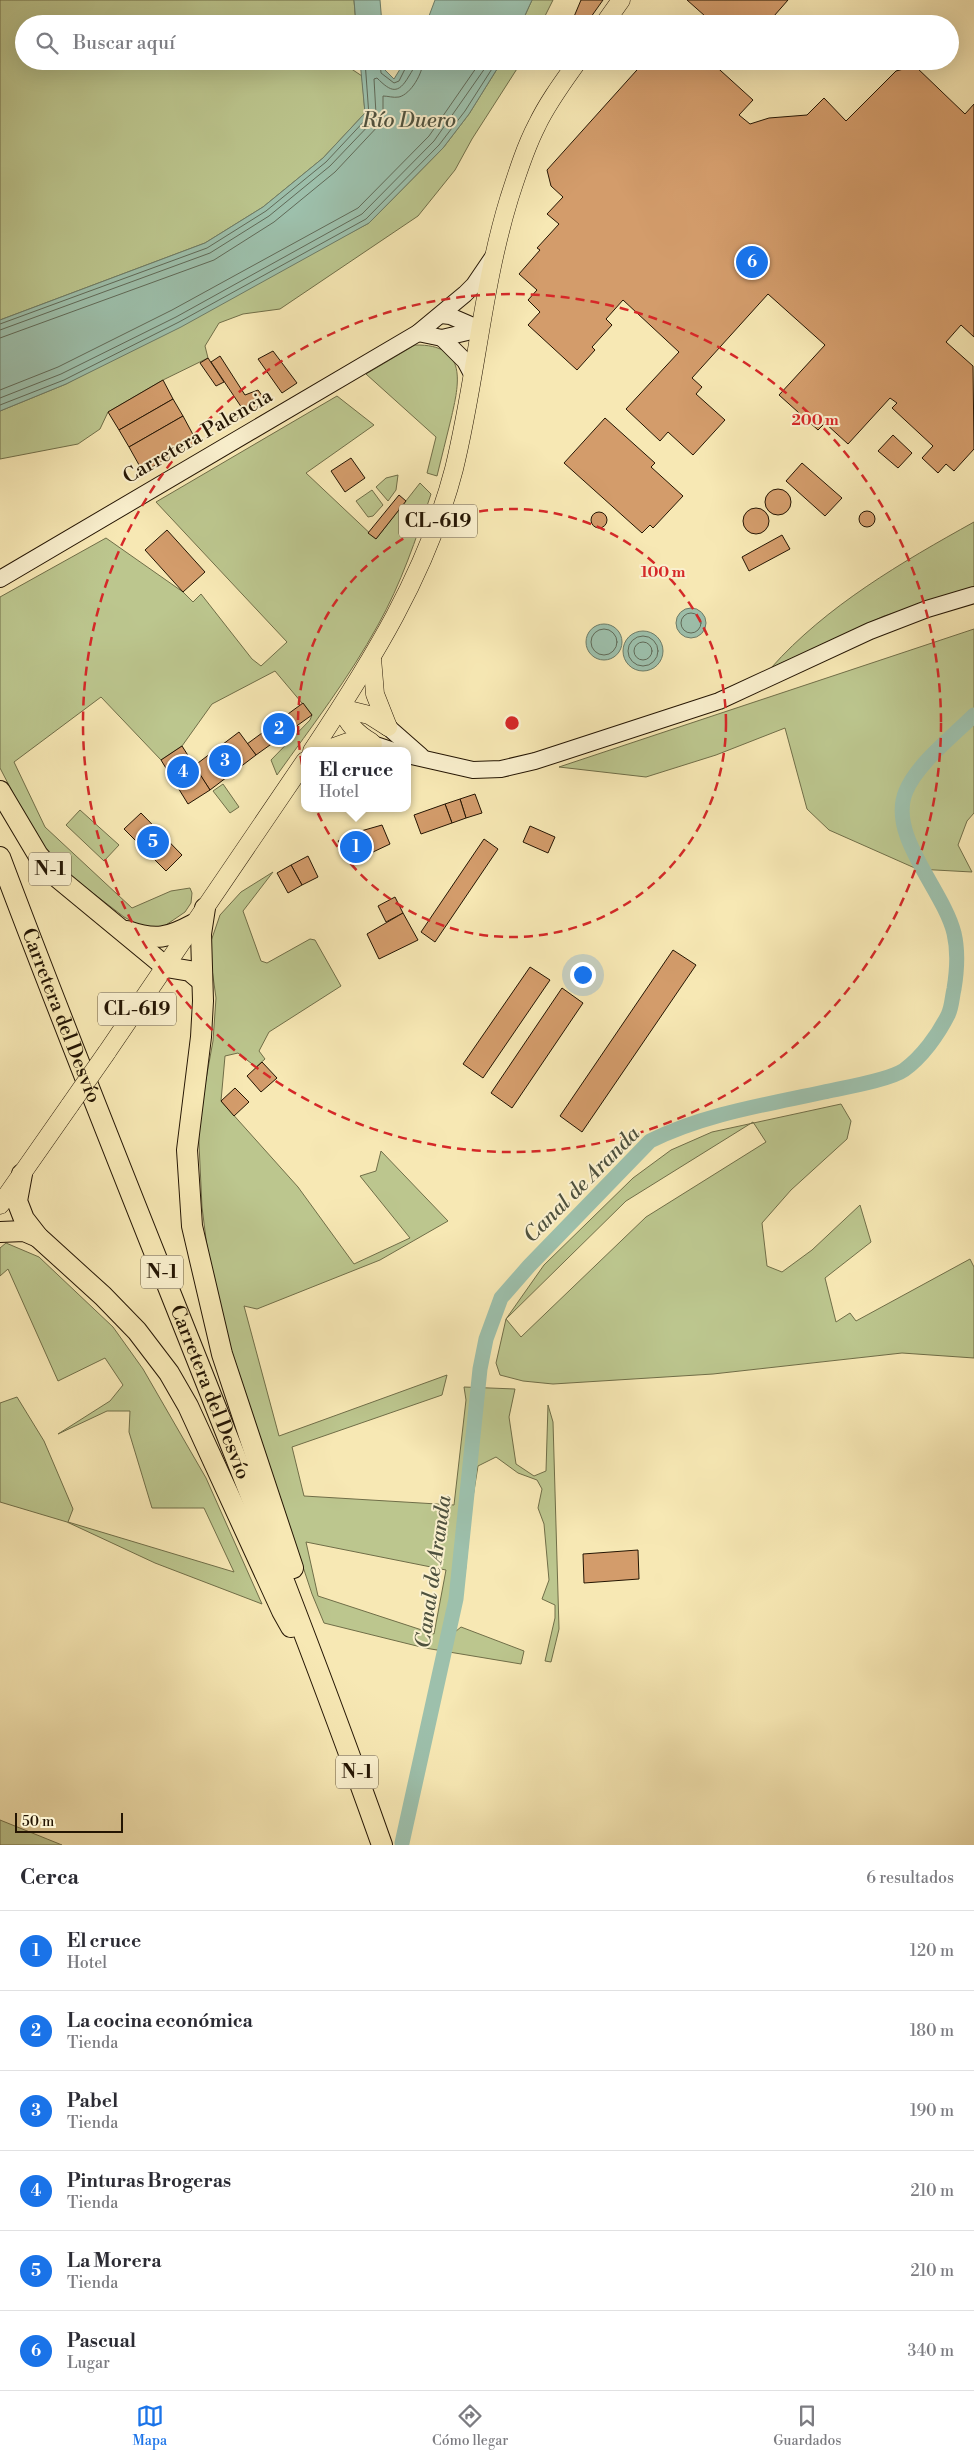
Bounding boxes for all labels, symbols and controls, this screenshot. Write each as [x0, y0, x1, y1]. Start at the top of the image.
search box [15, 15, 959, 70]
icon: search [33, 29, 61, 57]
text: Buscar aquí [73, 31, 175, 55]
water label: Río Duero [361, 108, 456, 134]
pin: 6 [736, 243, 768, 281]
street label: Carretera Palencia [119, 384, 278, 490]
text: 200 m [791, 411, 839, 430]
road number: CL-619 [399, 504, 477, 538]
text: 100 m [641, 563, 686, 582]
pin: 2 [263, 710, 295, 748]
centre of rings [503, 714, 521, 732]
pin: 3 [209, 742, 241, 780]
popup [301, 747, 411, 812]
pin: 4 [167, 753, 199, 791]
text: El cruce [319, 758, 393, 782]
text: Hotel [319, 782, 359, 802]
pin: 5 [137, 823, 169, 861]
pin: 1 [340, 828, 372, 866]
road number: N-1 [29, 852, 71, 886]
street label: Carretera del Desvío [16, 925, 106, 1107]
your location [570, 962, 596, 988]
road number: CL-619 [98, 992, 176, 1026]
water label: Canal de Aranda [518, 1121, 646, 1249]
road number: N-1 [141, 1256, 183, 1288]
street label: Carretera del Desvío [164, 1301, 256, 1483]
water label: Canal de Aranda [410, 1494, 458, 1650]
road number: N-1 [336, 1755, 378, 1788]
scale bar [15, 1810, 122, 1833]
text: 50 m [22, 1813, 54, 1831]
text: Cerca [20, 1865, 79, 1891]
text: 6 resultados [866, 1868, 954, 1888]
text: El cruce [67, 1929, 141, 1953]
text: 1 [32, 1941, 40, 1961]
text: 120 m [910, 1941, 954, 1961]
text: Hotel [67, 1953, 107, 1973]
text: La cocina económica [67, 2009, 253, 2033]
text: 2 [31, 2021, 41, 2041]
text: 180 m [910, 2021, 954, 2041]
text: Tienda [67, 2033, 118, 2053]
text: Pabel [67, 2089, 118, 2113]
text: 3 [31, 2101, 41, 2121]
text: 190 m [910, 2101, 954, 2121]
text: Tienda [67, 2113, 118, 2133]
text: Pinturas Brogeras [67, 2169, 231, 2193]
text: 4 [31, 2181, 41, 2201]
text: 210 m [910, 2181, 954, 2201]
text: Tienda [67, 2193, 118, 2213]
text: La Morera [67, 2249, 161, 2273]
text: 5 [31, 2261, 41, 2281]
text: 210 m [910, 2261, 954, 2281]
text: Tienda [67, 2273, 118, 2293]
text: Pascual [67, 2329, 136, 2353]
text: 6 [31, 2341, 41, 2361]
text: 340 m [907, 2341, 954, 2361]
text: Lugar [67, 2353, 110, 2373]
tab: Mapa [132, 2402, 167, 2450]
tab: Cómo llegar [432, 2402, 508, 2450]
tab: Guardados [773, 2402, 842, 2450]

